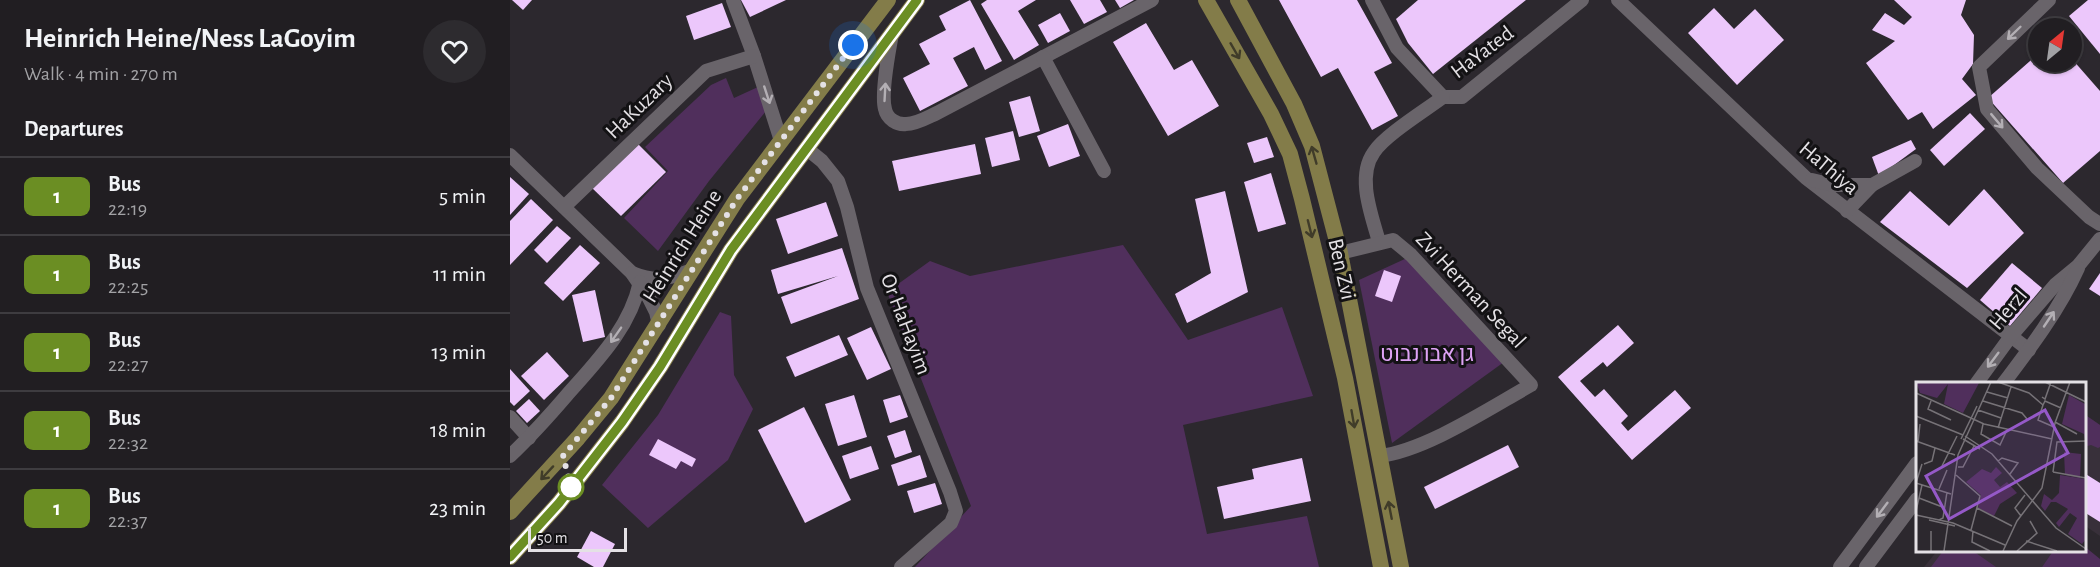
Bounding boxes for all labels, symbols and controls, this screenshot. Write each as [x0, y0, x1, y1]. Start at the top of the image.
north arrow [2028, 18, 2082, 72]
map controls [2028, 18, 2082, 72]
button: heart [423, 20, 486, 83]
street label: HaYated [1447, 22, 1517, 82]
text: Heinrich Heine/Ness LaGoyim [24, 25, 356, 53]
one-way arrow [2007, 26, 2022, 41]
your location [838, 30, 868, 60]
one-way arrow [1229, 42, 1241, 59]
text: Walk · 4 min · 270 m [24, 64, 178, 84]
street label: HaKuzary [601, 69, 677, 143]
one-way arrow [880, 82, 891, 102]
one-way arrow [762, 85, 773, 104]
one-way arrow [1990, 113, 2004, 128]
text: Departures [24, 118, 124, 140]
street label: HaThiya [1795, 137, 1863, 199]
one-way arrow [1308, 146, 1319, 165]
text: Bus [108, 173, 141, 195]
text: 5 min [439, 185, 486, 207]
text: 1 [53, 186, 61, 207]
street label: Heinrich Heine [639, 186, 725, 306]
text: 22:19 [108, 199, 147, 219]
one-way arrow [1304, 220, 1316, 239]
street label: Zvi Herman Segal [1412, 228, 1530, 352]
street label: Ben Zvi [1324, 236, 1360, 302]
text: Bus [108, 251, 141, 273]
text: 11 min [433, 263, 486, 285]
text: 1 [53, 264, 61, 285]
street label: Or HaHayim [877, 270, 935, 378]
text: 22:25 [108, 277, 148, 297]
street label: Herzl [1985, 284, 2031, 334]
one-way arrow [2044, 311, 2056, 328]
one-way arrow [610, 327, 623, 344]
text: Bus [108, 329, 141, 351]
text: 13 min [431, 341, 486, 363]
text: 1 [53, 342, 61, 363]
park label: גן אבו נבוט [1380, 343, 1474, 365]
one-way arrow [1987, 352, 2000, 368]
text: 22:27 [108, 355, 148, 375]
inset map [1916, 382, 2085, 552]
text: Bus [108, 407, 141, 429]
one-way arrow [1348, 409, 1359, 429]
text: 18 min [430, 419, 486, 441]
text: 1 [53, 420, 61, 441]
text: 22:32 [108, 433, 148, 453]
one-way arrow [540, 465, 554, 480]
unlabelled marker [558, 474, 584, 500]
text: Bus [108, 485, 141, 507]
text: 23 min [429, 497, 486, 519]
text: 1 [53, 498, 61, 519]
one-way arrow [1384, 500, 1395, 520]
one-way arrow [1876, 501, 1888, 517]
text: 22:37 [108, 511, 147, 531]
scale bar [528, 525, 627, 552]
text: 50 m [537, 530, 568, 546]

